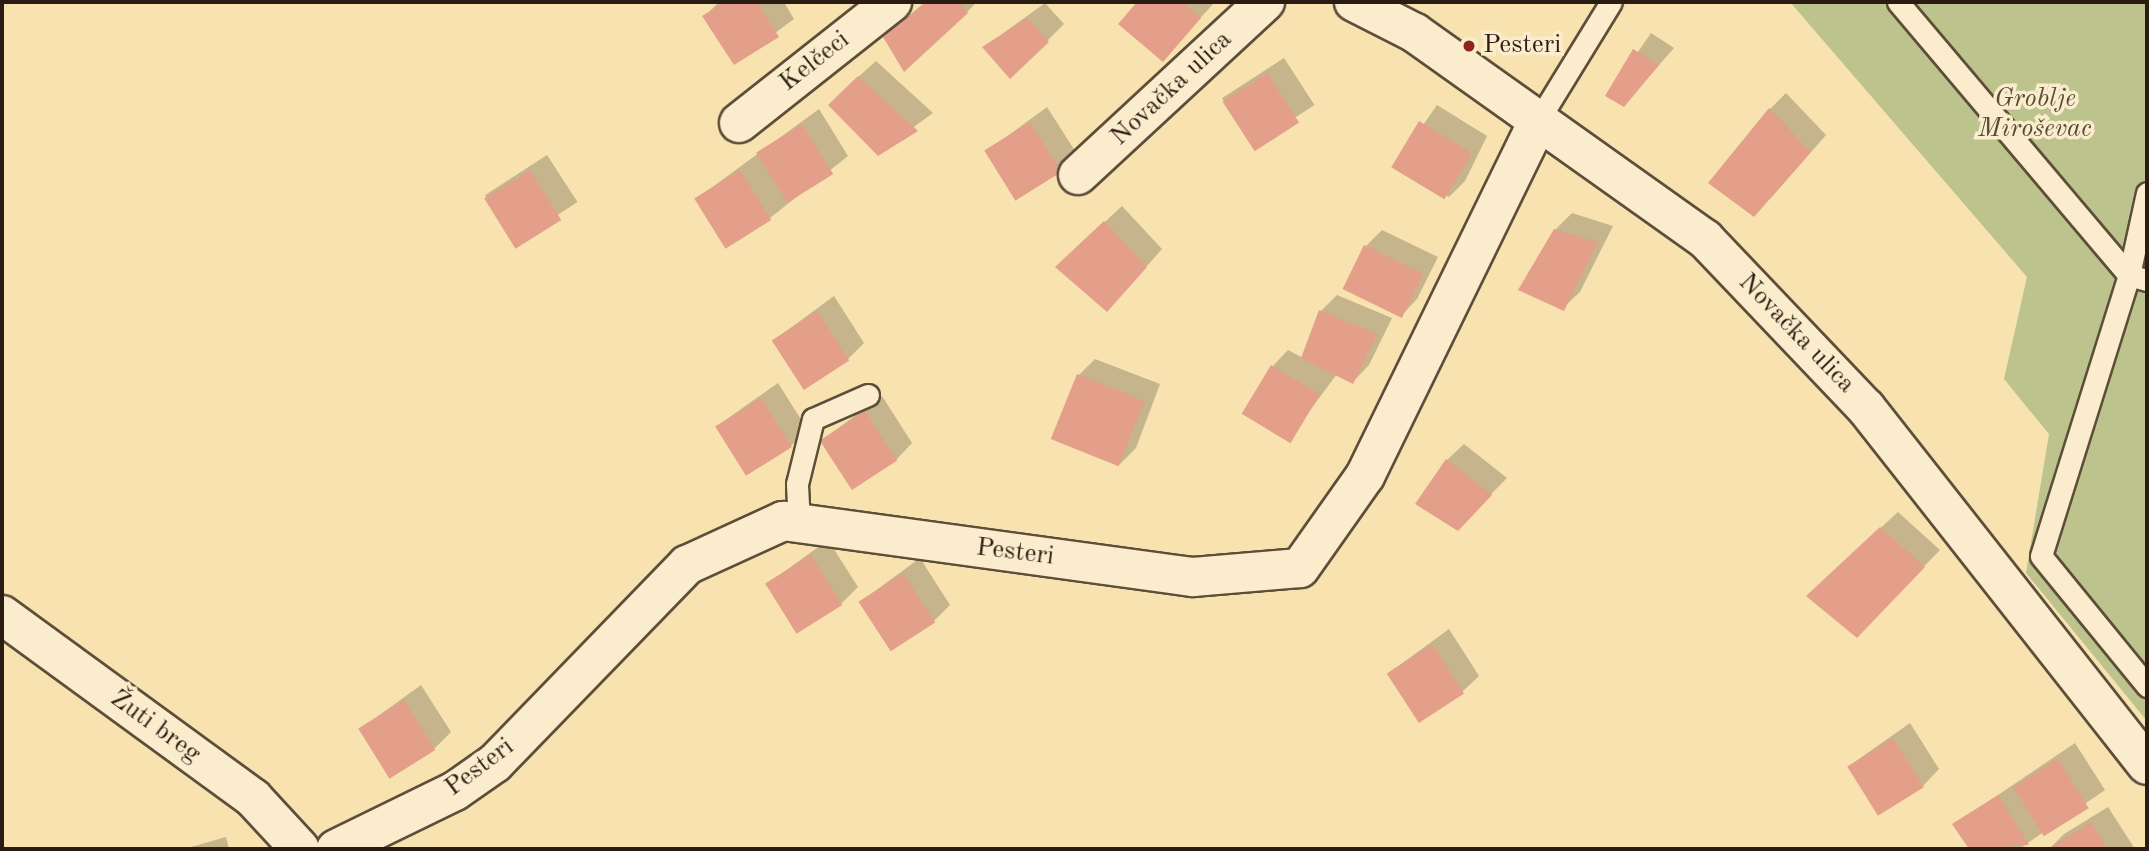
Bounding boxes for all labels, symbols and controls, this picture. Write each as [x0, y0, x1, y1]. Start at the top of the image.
street label: Kelčeci [774, 25, 856, 99]
street label: Novačka ulica [1105, 25, 1239, 153]
place label: Pesteri [1483, 30, 1561, 62]
marker: Pesteri [1461, 38, 1477, 54]
park label: Groblje Miroševac [1978, 84, 2092, 146]
street label: Novačka ulica [1731, 268, 1861, 400]
street label: Pesteri [974, 533, 1056, 573]
street label: Žuti breg [104, 684, 206, 770]
street label: Pesteri [439, 732, 521, 804]

